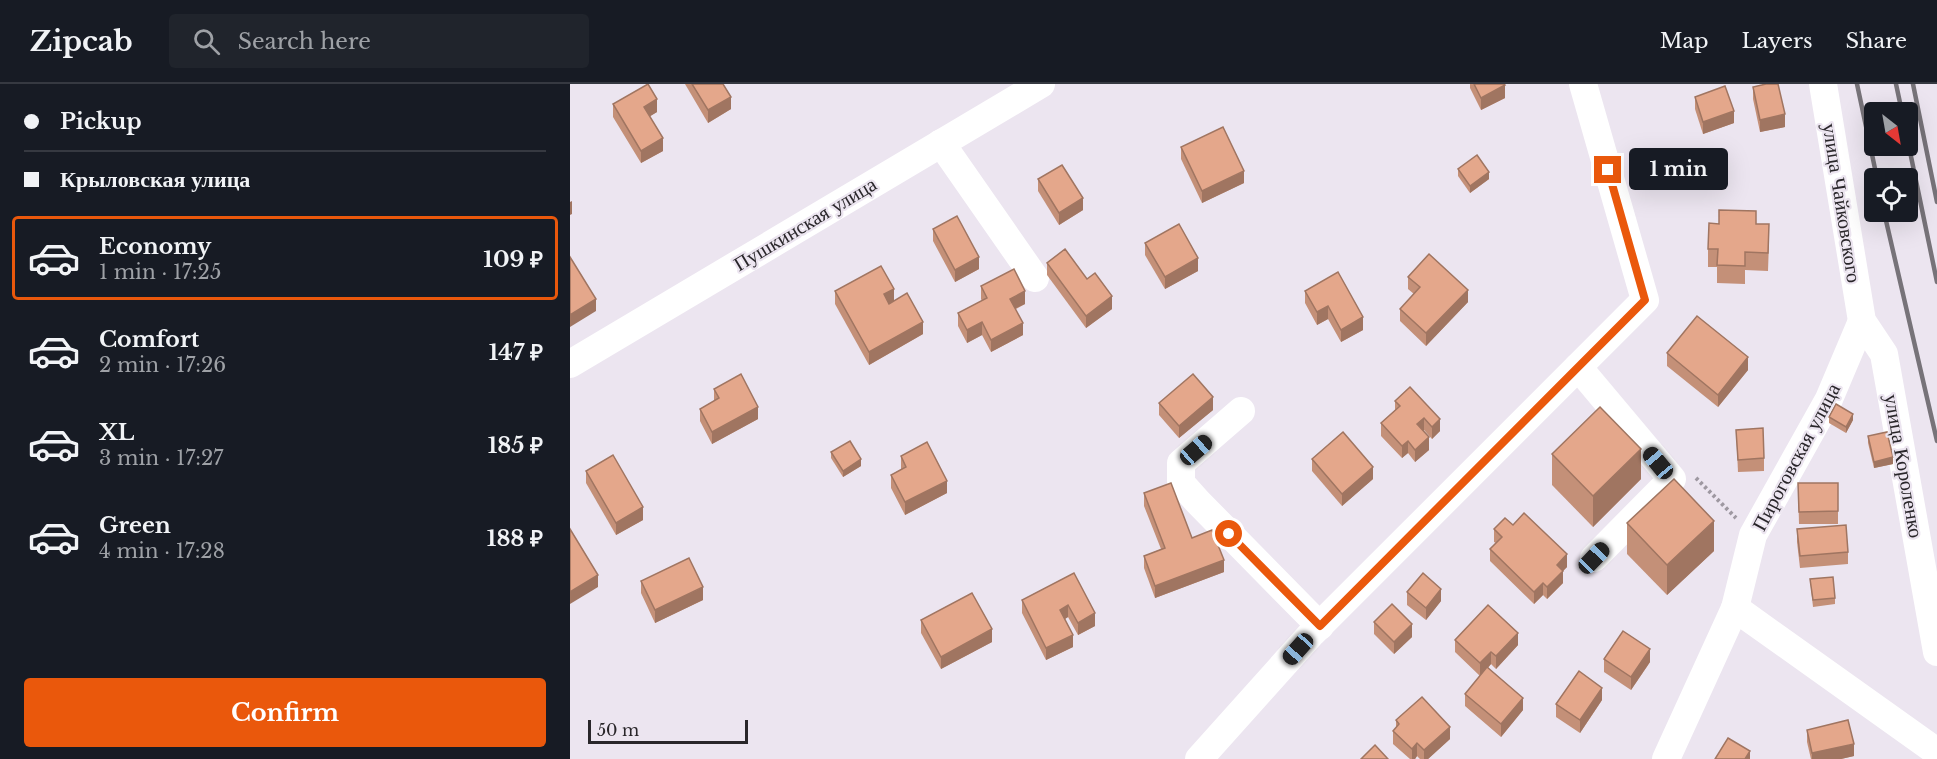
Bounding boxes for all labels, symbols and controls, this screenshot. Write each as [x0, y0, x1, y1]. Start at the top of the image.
search box [169, 14, 589, 68]
text: Zipcab [30, 24, 133, 59]
icon: search [190, 25, 223, 58]
text: Search here [238, 28, 371, 55]
text: Map [1660, 28, 1709, 54]
text: Layers [1742, 28, 1813, 54]
text: Share [1846, 28, 1907, 54]
north arrow [1864, 102, 1918, 156]
map controls [1864, 102, 1918, 222]
text: Pickup [60, 108, 142, 135]
street label: улица Чайковского [1818, 122, 1866, 284]
callout: 1 min [1629, 149, 1728, 191]
route end [1594, 156, 1621, 183]
text: 1 min [1650, 157, 1707, 181]
text: Крыловская улица [60, 166, 250, 193]
button: locate [1864, 168, 1918, 222]
street label: Пушкинская улица [729, 172, 881, 276]
icon: car [27, 231, 81, 285]
text: Economy [99, 233, 211, 260]
text: 109 ₽ [483, 246, 543, 273]
text: 1 min · 17:25 [99, 260, 221, 284]
icon: car [27, 324, 81, 378]
text: Comfort [99, 326, 199, 353]
text: 147 ₽ [489, 339, 543, 366]
text: 2 min · 17:26 [99, 353, 226, 377]
street label: Пироговская улица [1747, 379, 1845, 535]
street label: улица Короленко [1880, 392, 1928, 540]
icon: car [27, 417, 81, 471]
text: XL [99, 419, 134, 446]
car [1177, 431, 1215, 469]
text: 185 ₽ [488, 432, 543, 459]
car [1640, 443, 1676, 483]
text: 3 min · 17:27 [99, 446, 223, 470]
icon: car [27, 510, 81, 564]
text: Green [99, 512, 171, 539]
route start [1215, 520, 1242, 547]
text: 188 ₽ [487, 525, 543, 552]
text: 4 min · 17:28 [99, 539, 225, 563]
car [1575, 539, 1613, 577]
car [1279, 630, 1317, 668]
button: Confirm [24, 678, 546, 747]
scale bar [588, 717, 748, 744]
text: 50 m [597, 720, 639, 740]

